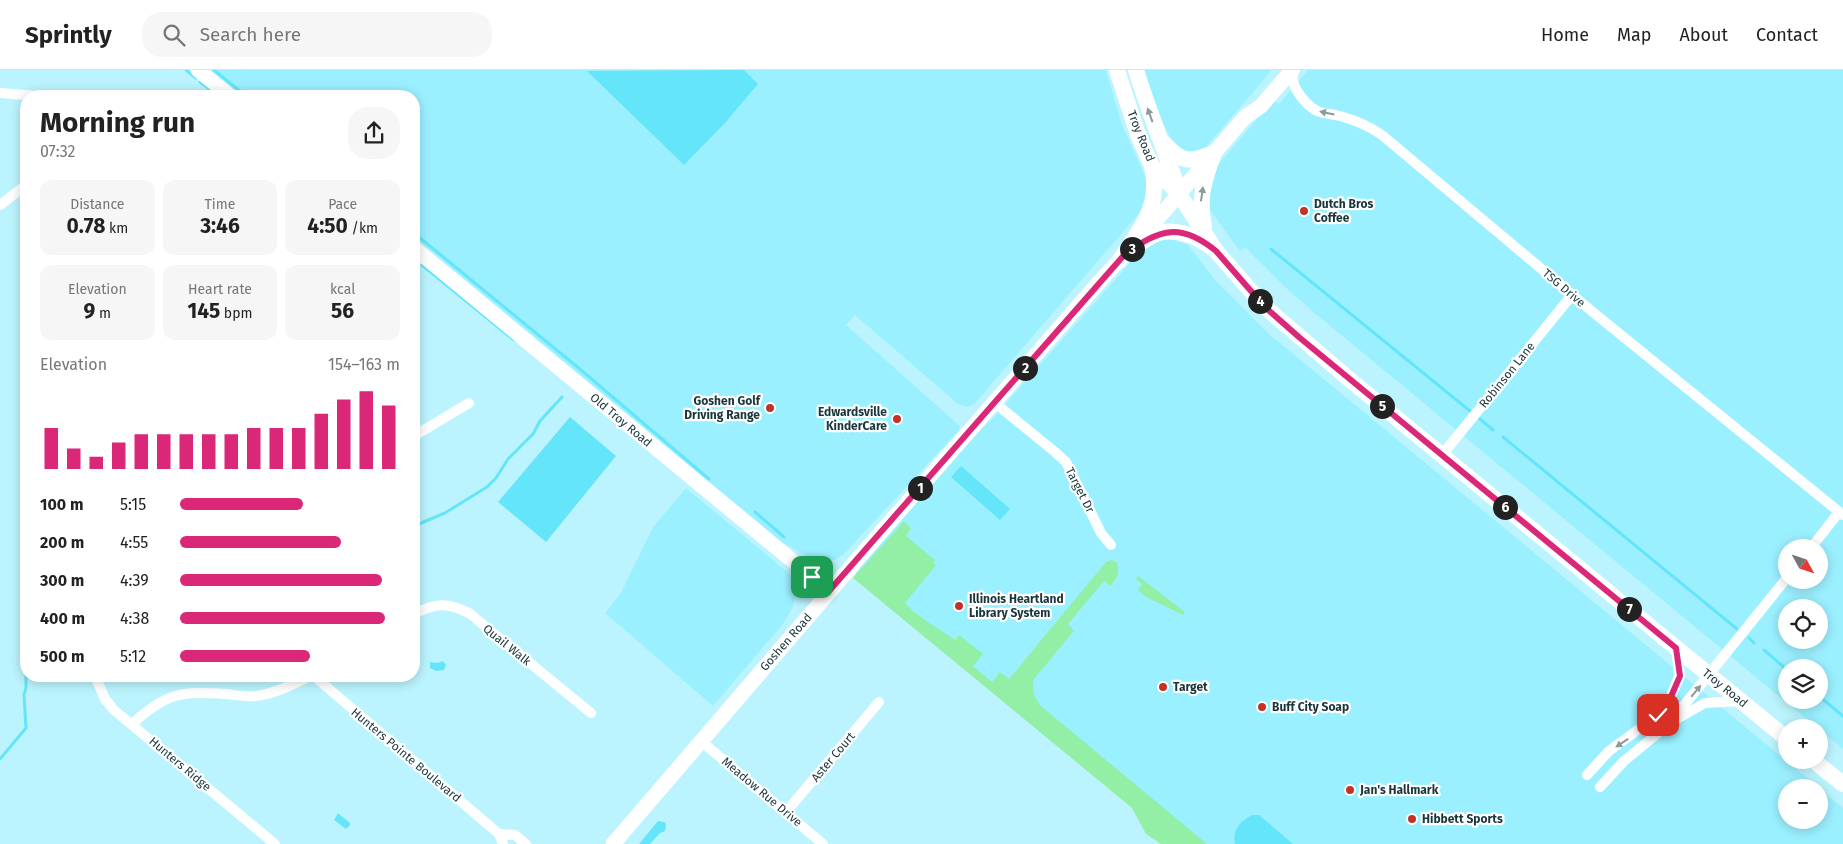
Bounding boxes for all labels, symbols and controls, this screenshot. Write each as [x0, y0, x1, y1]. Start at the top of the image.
search box [142, 12, 492, 57]
text: Sprintly [25, 21, 112, 49]
icon: search [160, 21, 188, 49]
text: Search here [200, 23, 301, 46]
text: Home [1541, 24, 1589, 46]
text: Map [1617, 24, 1651, 46]
text: About [1679, 24, 1728, 46]
text: Contact [1756, 24, 1818, 46]
text: Morning run [40, 106, 195, 139]
button: share [348, 107, 400, 159]
one-way arrow [1146, 107, 1154, 122]
street label: Troy Road [1124, 108, 1158, 164]
one-way arrow [1319, 109, 1334, 117]
text: 07:32 [40, 142, 75, 161]
one-way arrow [1198, 186, 1206, 202]
text: Distance [70, 196, 124, 213]
text: Time [205, 196, 235, 213]
text: Pace [328, 196, 357, 213]
place label: Dutch Bros Coffee [1314, 197, 1373, 225]
marker: Dutch Bros Coffee [1298, 205, 1310, 217]
text: 0.78 [66, 213, 105, 239]
text: 3:46 [200, 213, 240, 239]
text: 4:50 [307, 213, 348, 239]
text: km [105, 220, 128, 237]
text: /km [348, 220, 378, 237]
pin: 3 [1120, 236, 1144, 262]
text: 3 [1129, 241, 1136, 258]
street label: TSG Drive [1540, 266, 1588, 310]
text: Elevation [68, 281, 127, 298]
text: Heart rate [188, 281, 252, 298]
text: kcal [330, 281, 355, 298]
pin: 4 [1248, 288, 1272, 314]
text: 4 [1257, 293, 1264, 310]
text: 9 [84, 298, 95, 324]
text: 145 [187, 298, 220, 324]
text: 56 [331, 298, 354, 324]
text: m [95, 305, 111, 322]
text: bpm [220, 305, 252, 322]
street label: Robinson Lane [1476, 339, 1538, 411]
text: Elevation [40, 355, 107, 374]
text: 154–163 m [328, 355, 400, 374]
pin: 2 [1012, 356, 1038, 380]
text: 2 [1022, 360, 1029, 377]
street label: Old Troy Road [587, 390, 655, 450]
place label: Goshen Golf Driving Range [684, 394, 762, 422]
pin: 5 [1370, 394, 1394, 418]
text: 5 [1379, 398, 1386, 415]
marker: Goshen Golf Driving Range [764, 402, 776, 414]
place label: Edwardsville KinderCare [818, 405, 887, 433]
marker: Edwardsville KinderCare [891, 413, 903, 425]
street label: Target Dr [1063, 465, 1098, 515]
pin: 1 [908, 476, 932, 500]
text: 1 [917, 480, 924, 497]
pin: 6 [1492, 494, 1518, 520]
text: 100 m [40, 495, 83, 514]
text: 5:15 [120, 495, 146, 514]
text: 6 [1502, 499, 1509, 516]
text: 200 m [40, 533, 84, 552]
text: 4:55 [120, 533, 148, 552]
north arrow [1778, 539, 1828, 589]
map controls [1778, 539, 1828, 829]
pin [791, 556, 833, 598]
icon: arrive [798, 563, 826, 591]
text: 300 m [40, 571, 84, 590]
text: 4:39 [120, 571, 149, 590]
place label: Illinois Heartland Library System [969, 592, 1064, 620]
pin: 7 [1616, 596, 1642, 622]
button: locate [1778, 599, 1828, 649]
marker: Illinois Heartland Library System [953, 600, 965, 612]
text: 7 [1626, 601, 1633, 618]
text: 400 m [40, 609, 85, 628]
text: 4:38 [120, 609, 149, 628]
street label: Goshen Road [757, 610, 815, 674]
street label: Quail Walk [480, 621, 534, 669]
text: 500 m [40, 647, 85, 666]
text: 5:12 [120, 647, 146, 666]
button: layers [1778, 659, 1828, 709]
street label: Troy Road [1700, 666, 1750, 710]
place label: Target [1173, 680, 1208, 694]
marker: Target [1157, 681, 1169, 693]
one-way arrow [1691, 685, 1702, 698]
pin [1637, 694, 1679, 736]
place label: Buff City Soap [1272, 700, 1349, 714]
marker: Buff City Soap [1256, 701, 1268, 713]
icon: check [1644, 701, 1672, 729]
street label: Hunters Pointe Boulevard [348, 705, 464, 805]
button: + [1778, 719, 1828, 769]
street label: Aster Court [808, 729, 858, 785]
street label: Hunters Ridge [146, 734, 214, 794]
one-way arrow [1615, 738, 1629, 748]
street label: Meadow Rue Drive [719, 754, 805, 830]
button: − [1778, 779, 1828, 829]
place label: Jan's Hallmark [1359, 783, 1439, 797]
marker: Jan's Hallmark [1344, 784, 1356, 796]
place label: Hibbett Sports [1422, 812, 1503, 826]
marker: Hibbett Sports [1406, 813, 1418, 825]

